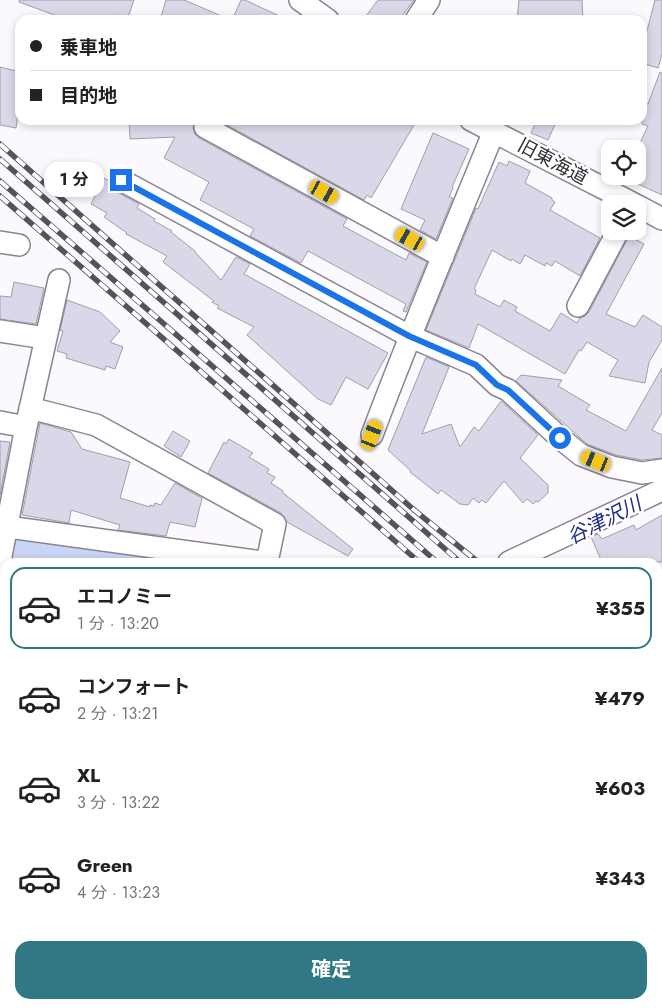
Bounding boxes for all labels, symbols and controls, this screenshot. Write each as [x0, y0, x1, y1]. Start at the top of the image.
text: 乗車地 [60, 34, 117, 61]
text: 目的地 [60, 82, 117, 109]
street label: 旧東海道 [513, 132, 593, 191]
map controls [601, 140, 646, 240]
button: locate [601, 140, 646, 185]
callout: 1 分 [44, 162, 104, 198]
text: 1 分 [60, 168, 88, 191]
route end [110, 169, 132, 191]
car [307, 178, 340, 206]
button: layers [601, 195, 646, 240]
car [393, 225, 426, 253]
car [359, 418, 384, 452]
route start [549, 427, 571, 449]
car [579, 448, 612, 474]
water label: 谷津沢川 [562, 488, 648, 552]
text: エコノミー [77, 583, 172, 610]
icon: car [17, 586, 62, 631]
text: ¥355 [596, 595, 645, 622]
text: 1 分 · 13:20 [77, 612, 159, 635]
text: コンフォート [77, 673, 190, 700]
icon: car [17, 676, 62, 721]
text: ¥479 [595, 685, 645, 712]
text: 2 分 · 13:21 [77, 702, 158, 725]
text: XL [77, 762, 100, 789]
icon: car [17, 766, 62, 811]
text: ¥603 [595, 775, 645, 802]
text: 3 分 · 13:22 [77, 791, 160, 814]
text: Green [77, 852, 133, 879]
icon: car [17, 856, 62, 901]
text: ¥343 [595, 865, 645, 892]
text: 4 分 · 13:23 [77, 881, 160, 904]
button: 確定 [15, 941, 647, 999]

